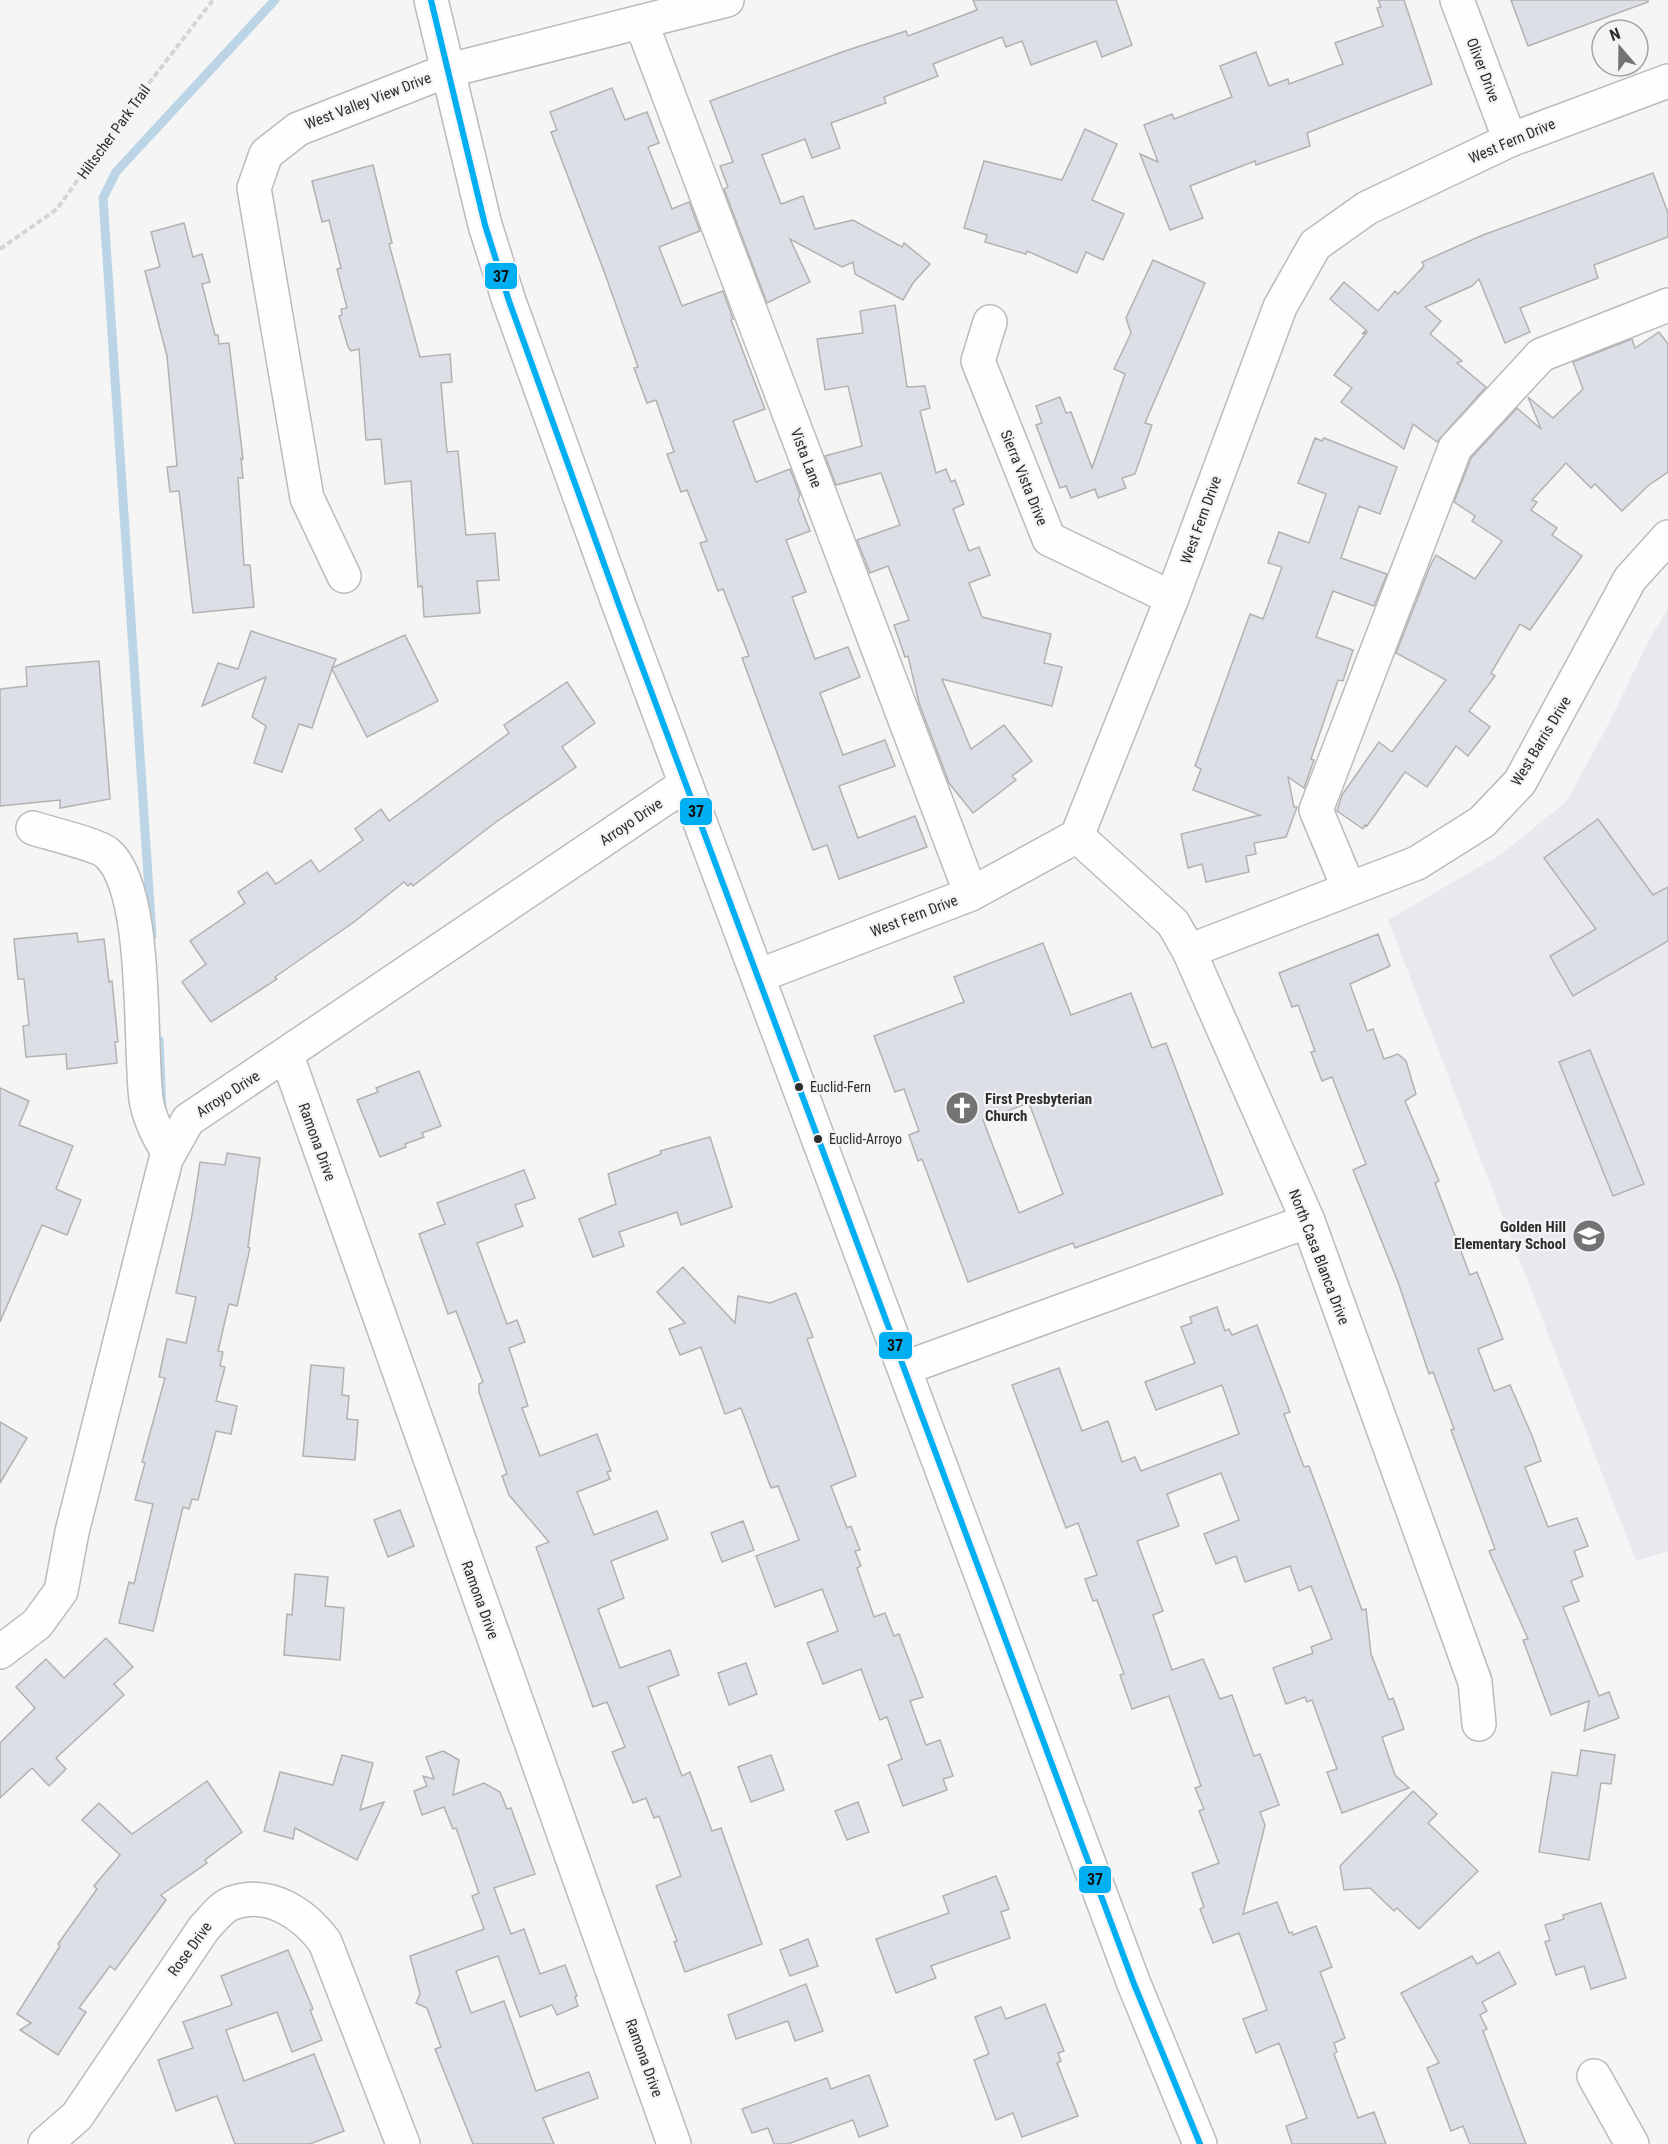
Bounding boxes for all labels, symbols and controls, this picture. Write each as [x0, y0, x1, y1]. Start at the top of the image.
north arrow [1590, 18, 1650, 78]
text: N [1607, 24, 1623, 45]
street label: Oliver Drive [1463, 35, 1503, 105]
street label: West Valley View Drive [302, 69, 434, 133]
street label: Hiltscher Park Trail [74, 81, 154, 183]
street label: West Fern Drive [1466, 115, 1558, 167]
line badge: 37 [484, 262, 518, 290]
text: 37 [493, 267, 509, 286]
street label: Vista Lane [786, 426, 826, 490]
street label: Sierra Vista Drive [997, 428, 1051, 528]
street label: West Fern Drive [1177, 474, 1225, 566]
street label: West Barris Drive [1507, 693, 1575, 789]
street label: Arroyo Drive [596, 794, 666, 850]
line badge: 37 [679, 797, 713, 826]
text: 37 [688, 802, 704, 821]
street label: West Fern Drive [868, 891, 960, 941]
street label: Arroyo Drive [193, 1067, 263, 1121]
place label: Euclid-Fern [810, 1079, 871, 1095]
marker: Euclid-Fern [793, 1081, 805, 1093]
church icon: First Presbyterian Church [944, 1090, 980, 1126]
place label: First Presbyterian Church [985, 1090, 1092, 1125]
street label: Ramona Drive [295, 1100, 339, 1184]
place label: Euclid-Arroyo [829, 1131, 902, 1147]
marker: Euclid-Arroyo [812, 1133, 824, 1145]
street label: North Casa Blanca Drive [1285, 1187, 1353, 1327]
place label: Golden Hill Elementary School [1454, 1218, 1566, 1253]
school or university icon: Golden Hill Elementary School [1571, 1218, 1607, 1254]
line badge: 37 [878, 1331, 913, 1360]
text: 37 [887, 1336, 903, 1355]
street label: Ramona Drive [458, 1558, 502, 1642]
line badge: 37 [1078, 1865, 1112, 1894]
text: 37 [1087, 1870, 1103, 1889]
street label: Rose Drive [164, 1918, 216, 1980]
street label: Ramona Drive [622, 2016, 666, 2100]

